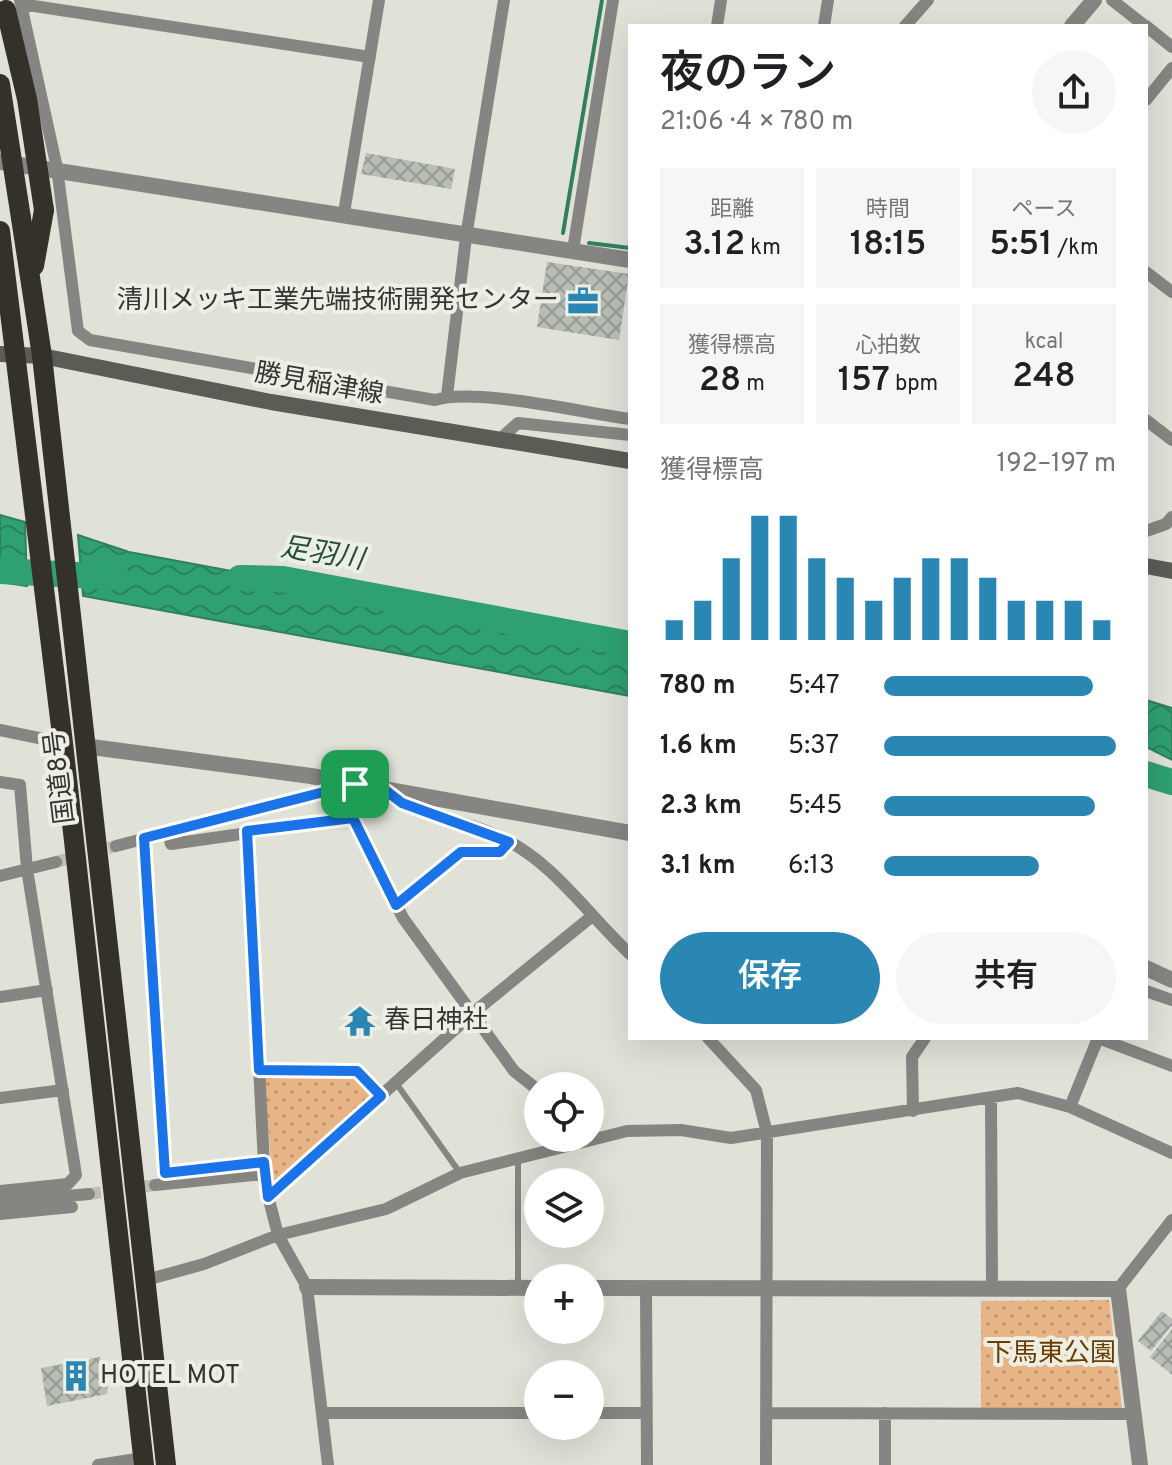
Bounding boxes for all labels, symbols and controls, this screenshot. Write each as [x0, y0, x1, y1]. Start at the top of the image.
text: 夜のラン [660, 48, 836, 104]
button: share [1032, 50, 1116, 134]
text: 21:06 · 4 × 780 m [660, 106, 853, 139]
text: 距離 [710, 197, 754, 224]
text: 時間 [866, 197, 910, 224]
text: ペース [1012, 197, 1076, 224]
text: 3.12 [683, 224, 745, 267]
text: 18:15 [850, 224, 926, 267]
text: 5:51 [989, 224, 1052, 267]
text: km [745, 235, 781, 262]
text: /km [1052, 235, 1099, 262]
office icon: 清川メッキ工業先端技術開発センター [566, 284, 600, 318]
place label: 清川メッキ工業先端技術開発センター [117, 285, 559, 318]
text: kcal [1024, 329, 1064, 356]
text: 獲得標高 [688, 333, 776, 360]
text: 心拍数 [855, 333, 921, 360]
text: 248 [1012, 356, 1076, 399]
street label: 勝見稲津線 [252, 357, 386, 413]
text: 28 [699, 360, 741, 403]
text: 157 [838, 360, 890, 403]
text: m [741, 371, 765, 398]
text: bpm [890, 371, 938, 398]
text: 192–197 m [997, 448, 1116, 481]
text: 獲得標高 [660, 455, 764, 488]
water label: 足羽川 [278, 531, 369, 580]
text: 780 m [660, 670, 736, 703]
text: 5:47 [788, 670, 839, 703]
street label: 国道8号 [39, 728, 83, 826]
text: 1.6 km [660, 730, 737, 763]
text: 5:37 [788, 730, 839, 763]
pin [321, 750, 389, 818]
icon: arrive [333, 762, 377, 806]
text: 2.3 km [660, 790, 742, 823]
text: 5:45 [788, 790, 842, 823]
text: 3.1 km [660, 850, 736, 883]
text: 6:13 [788, 850, 835, 883]
button: 保存 [660, 932, 880, 1024]
button: 共有 [896, 932, 1116, 1024]
temple icon: 春日神社 [343, 1004, 377, 1038]
place label: 春日神社 [384, 1005, 488, 1038]
map controls [524, 1072, 604, 1440]
button: locate [524, 1072, 604, 1152]
button: layers [524, 1168, 604, 1248]
button: + [524, 1264, 604, 1344]
park label: 下馬東公園 [986, 1338, 1116, 1371]
building icon: HOTEL MOT [59, 1359, 93, 1393]
place label: HOTEL MOT [100, 1360, 240, 1393]
button: − [524, 1360, 604, 1440]

